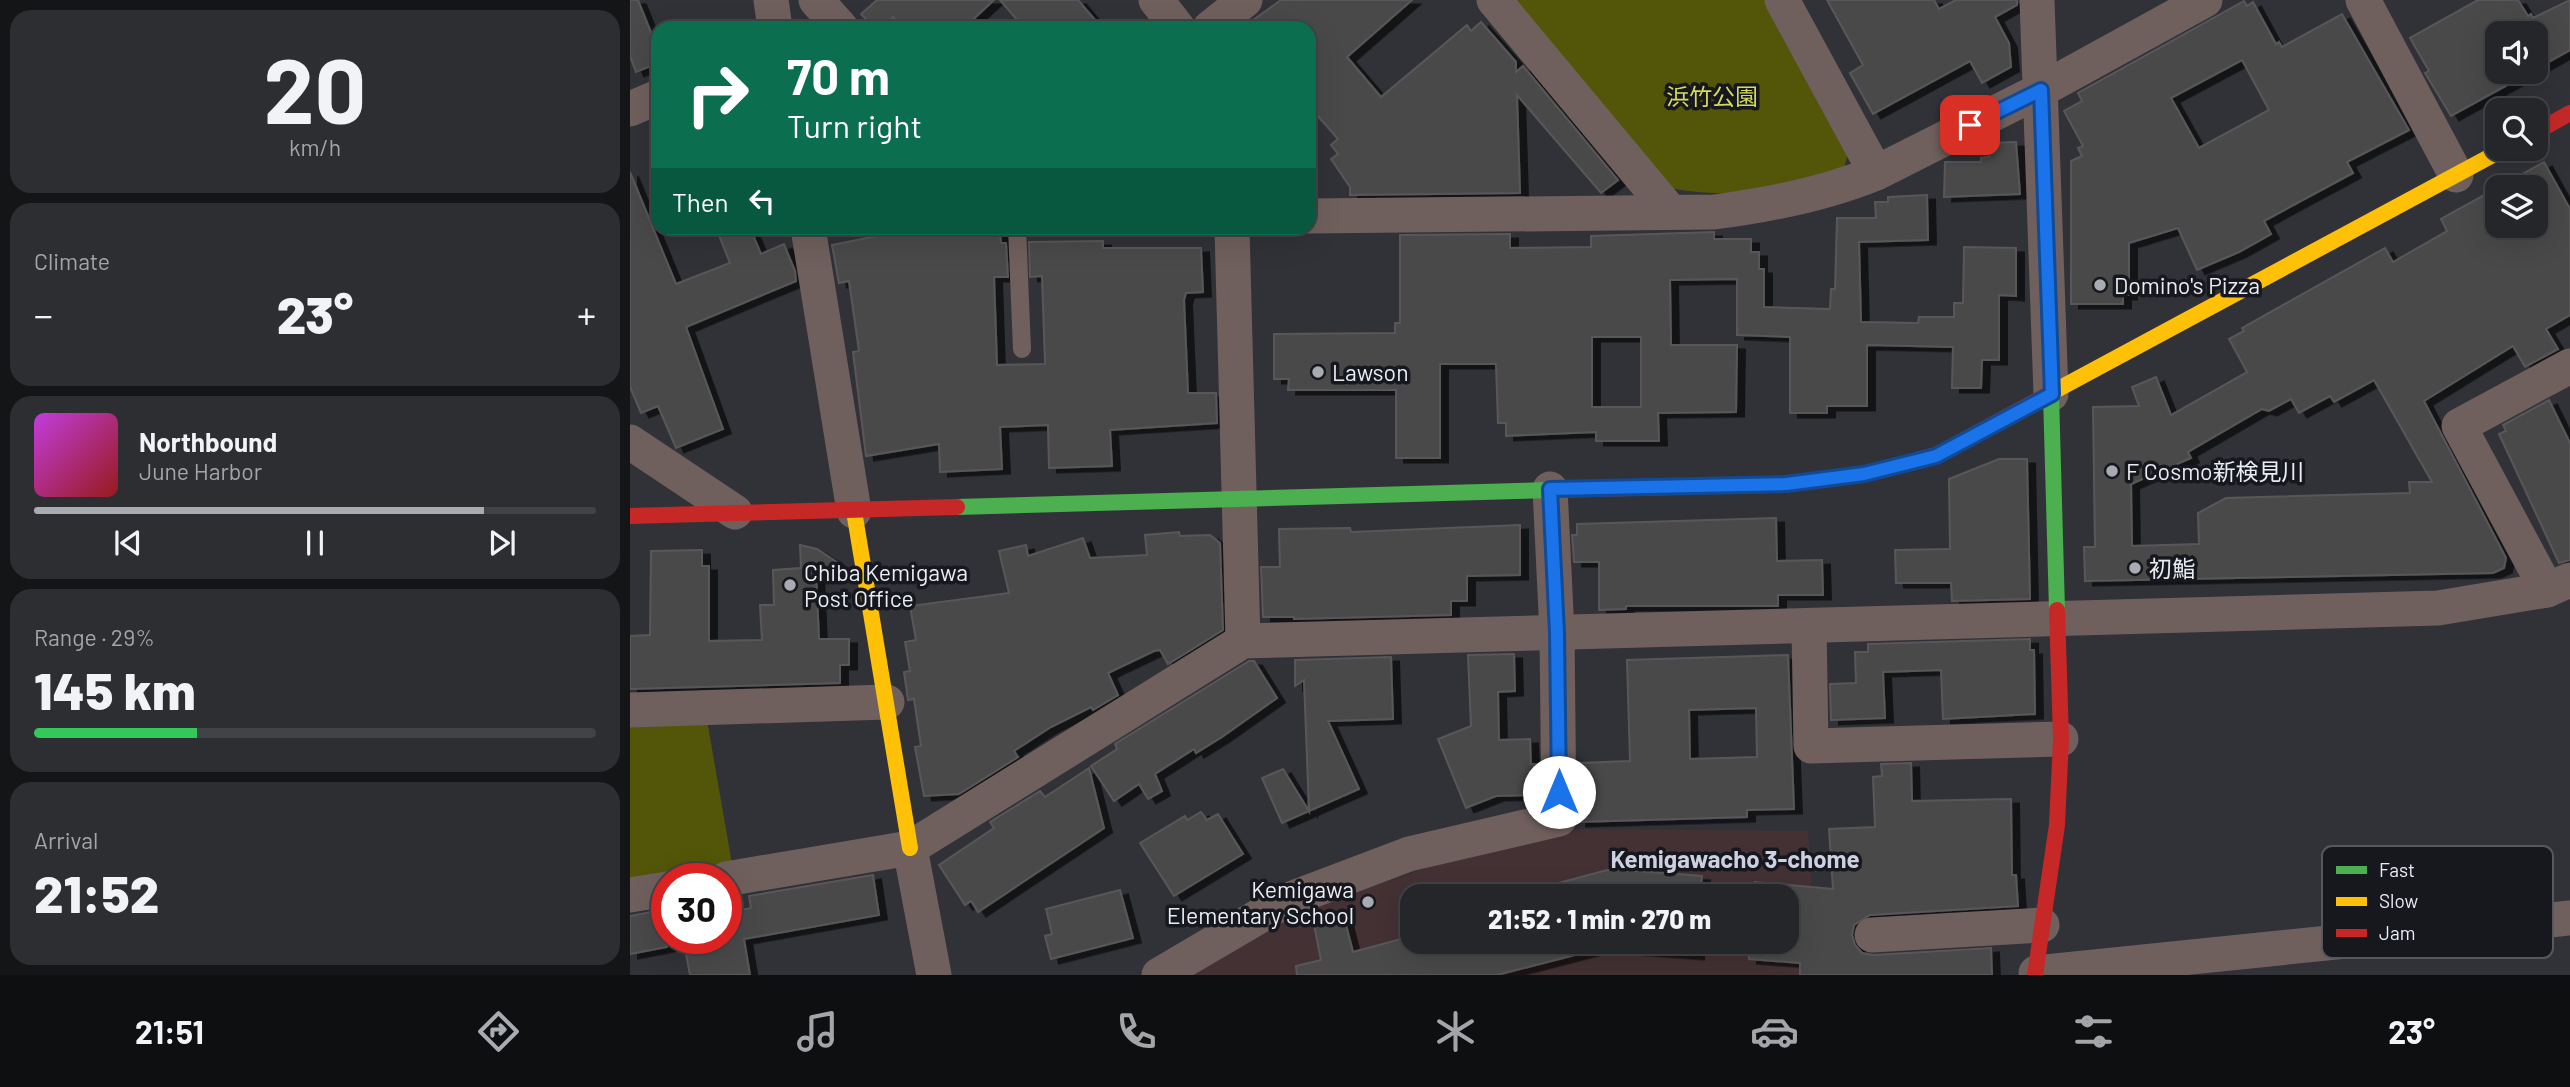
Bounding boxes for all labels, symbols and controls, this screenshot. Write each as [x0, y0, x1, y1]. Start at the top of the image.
map controls [2485, 21, 2548, 238]
button: sound [2485, 21, 2548, 84]
text: 20 [264, 33, 366, 142]
text: 70 m [787, 46, 890, 105]
icon: right [672, 49, 763, 140]
park label: 浜竹公園 [1666, 82, 1758, 110]
pin [1940, 95, 2000, 155]
button: search [2485, 98, 2548, 161]
text: Turn right [787, 106, 922, 144]
icon: arrive [1951, 106, 1989, 144]
text: km/h [289, 133, 341, 161]
button: layers [2485, 175, 2548, 238]
icon: left [743, 182, 781, 220]
text: Then [672, 186, 729, 217]
text: Climate [34, 247, 110, 275]
place label: Domino's Pizza [2114, 271, 2260, 299]
marker: Domino's Pizza [2092, 277, 2108, 293]
text: 23° [277, 282, 353, 344]
text: − [34, 291, 53, 337]
text: + [577, 291, 596, 337]
place label: Lawson [1332, 358, 1409, 386]
marker: Lawson [1310, 364, 1326, 380]
text: Northbound [139, 426, 277, 457]
text: June Harbor [139, 457, 262, 485]
place label: F Cosmo新検見川 [2126, 457, 2305, 485]
marker: F Cosmo新検見川 [2104, 463, 2120, 479]
icon: previous [109, 524, 147, 562]
icon: pause [296, 524, 334, 562]
icon: next [483, 524, 521, 562]
place label: 初鮨 [2149, 554, 2195, 582]
place label: Chiba Kemigawa Post Office [804, 558, 968, 612]
marker: 初鮨 [2127, 560, 2143, 576]
marker: Chiba Kemigawa Post Office [782, 577, 798, 593]
text: Range · 29% [34, 623, 155, 651]
text: 145 km [34, 658, 196, 720]
position arrow [1522, 755, 1596, 829]
text: Arrival [34, 826, 98, 854]
district label: Kemigawacho 3-chome [1610, 844, 1860, 873]
legend [2322, 846, 2553, 958]
text: Fast [2379, 858, 2415, 881]
text: 21:52 [34, 861, 159, 923]
speed limit sign: 30 [651, 863, 742, 954]
place label: Kemigawa Elementary School [1167, 875, 1354, 929]
text: Slow [2379, 889, 2418, 912]
marker: Kemigawa Elementary School [1360, 894, 1376, 910]
text: 21:52 · 1 min · 270 m [1488, 903, 1711, 934]
text: Jam [2379, 921, 2415, 944]
icon: directions [474, 1007, 523, 1056]
icon: music [793, 1007, 842, 1056]
icon: phone [1112, 1007, 1161, 1056]
icon: climate [1431, 1007, 1480, 1056]
icon: car [1750, 1007, 1799, 1056]
icon: filters [2069, 1007, 2118, 1056]
text: 21:51 [135, 1012, 204, 1050]
text: 23° [2388, 1012, 2435, 1050]

